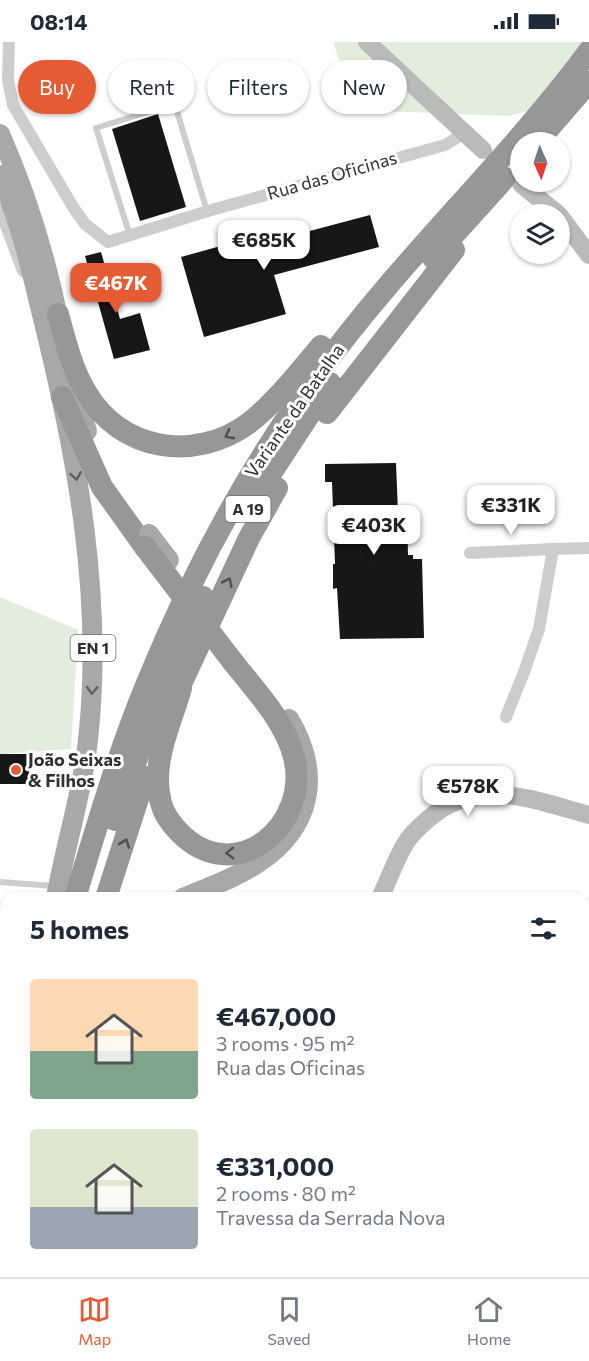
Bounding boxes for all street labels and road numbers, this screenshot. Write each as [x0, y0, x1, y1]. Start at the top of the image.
street label: Rua das Oficinas [264, 146, 399, 204]
street label: Variante da Batalha [240, 339, 348, 481]
road number: A 19 [226, 496, 270, 522]
road number: EN 1 [70, 635, 116, 661]

